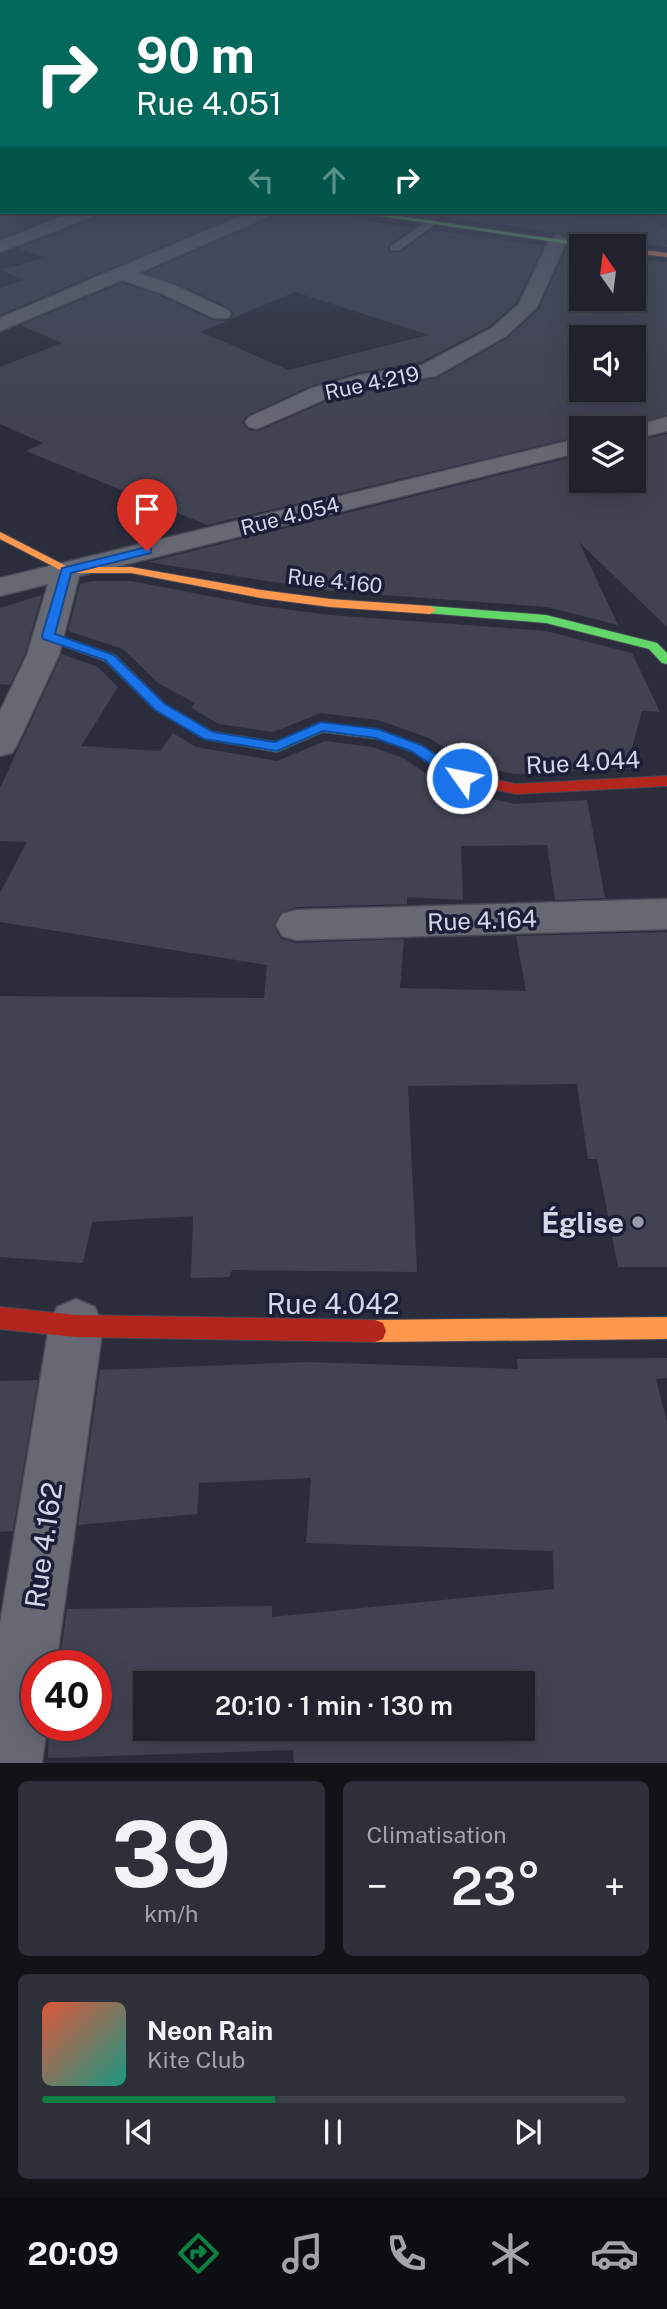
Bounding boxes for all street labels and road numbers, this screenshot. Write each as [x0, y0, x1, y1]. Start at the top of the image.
street label: Rue 4.219 [323, 361, 421, 405]
street label: Rue 4.054 [238, 492, 342, 540]
street label: Rue 4.160 [286, 564, 384, 598]
street label: Rue 4.044 [525, 745, 641, 779]
street label: Rue 4.164 [427, 904, 537, 936]
street label: Rue 4.042 [267, 1287, 399, 1320]
street label: Rue 4.162 [18, 1480, 68, 1610]

